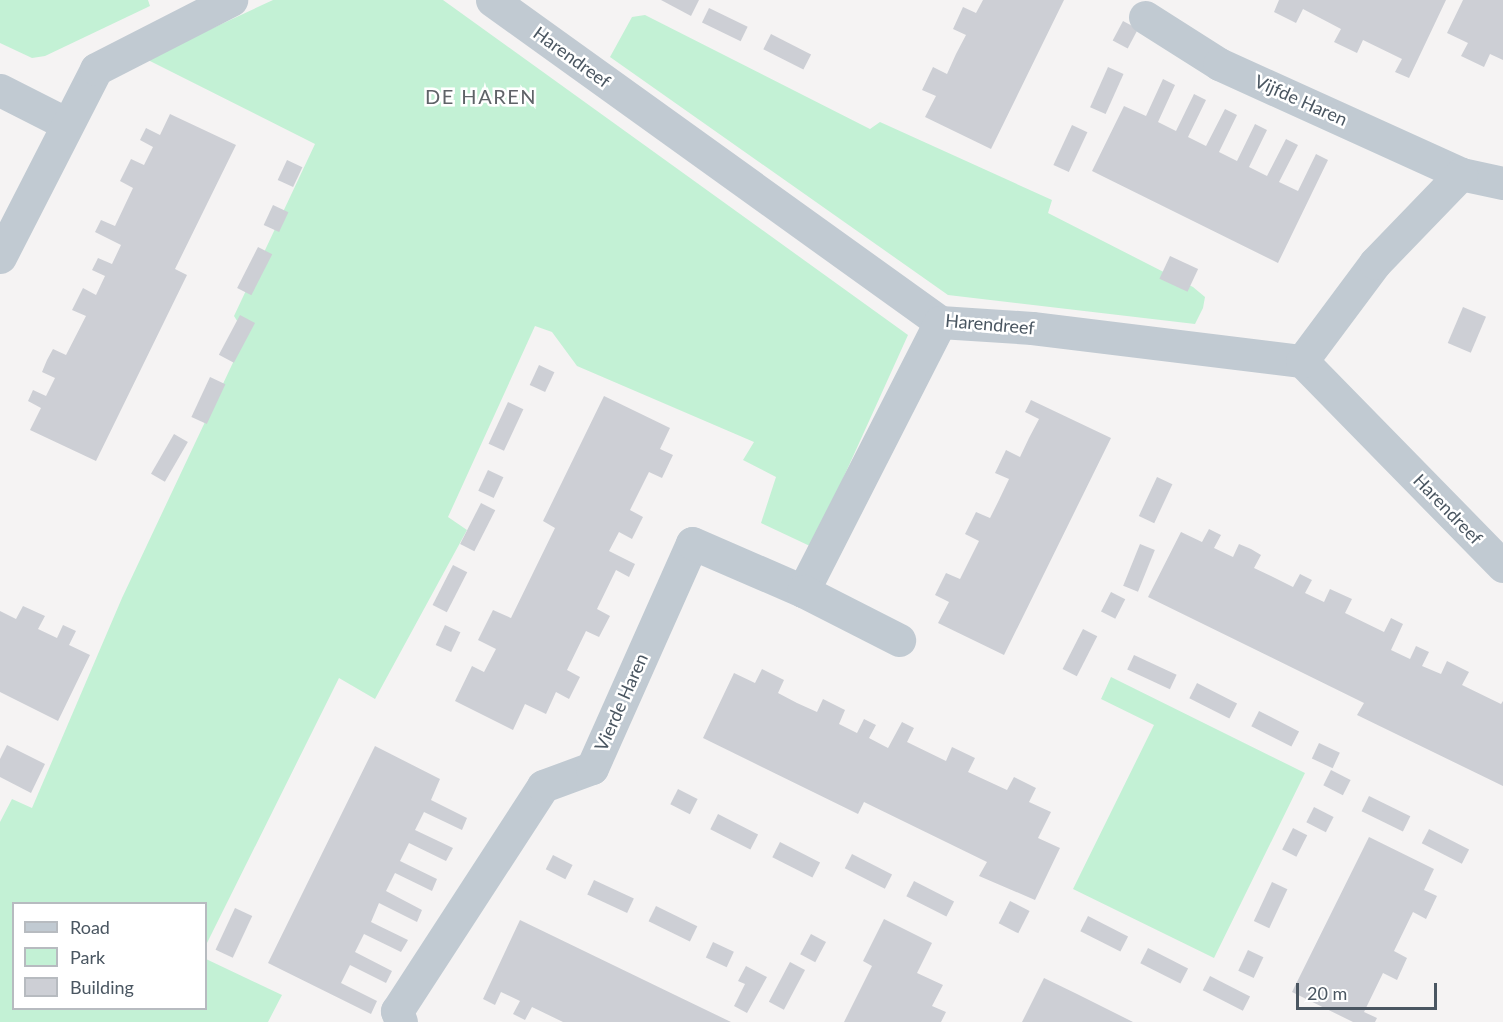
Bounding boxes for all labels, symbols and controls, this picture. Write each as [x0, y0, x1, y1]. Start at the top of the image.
street label: Harendreef [529, 22, 615, 92]
street label: Vijfde Haren [1251, 70, 1351, 130]
district label: DE HAREN [425, 84, 537, 108]
street label: Harendreef [944, 309, 1036, 339]
street label: Harendreef [1409, 469, 1487, 549]
street label: Vierde Haren [590, 650, 652, 754]
legend [12, 902, 207, 1010]
text: Road [70, 916, 110, 938]
text: Park [70, 946, 105, 968]
scale bar [1299, 971, 1440, 1009]
text: Building [70, 976, 134, 998]
text: 20 m [1307, 982, 1347, 1004]

